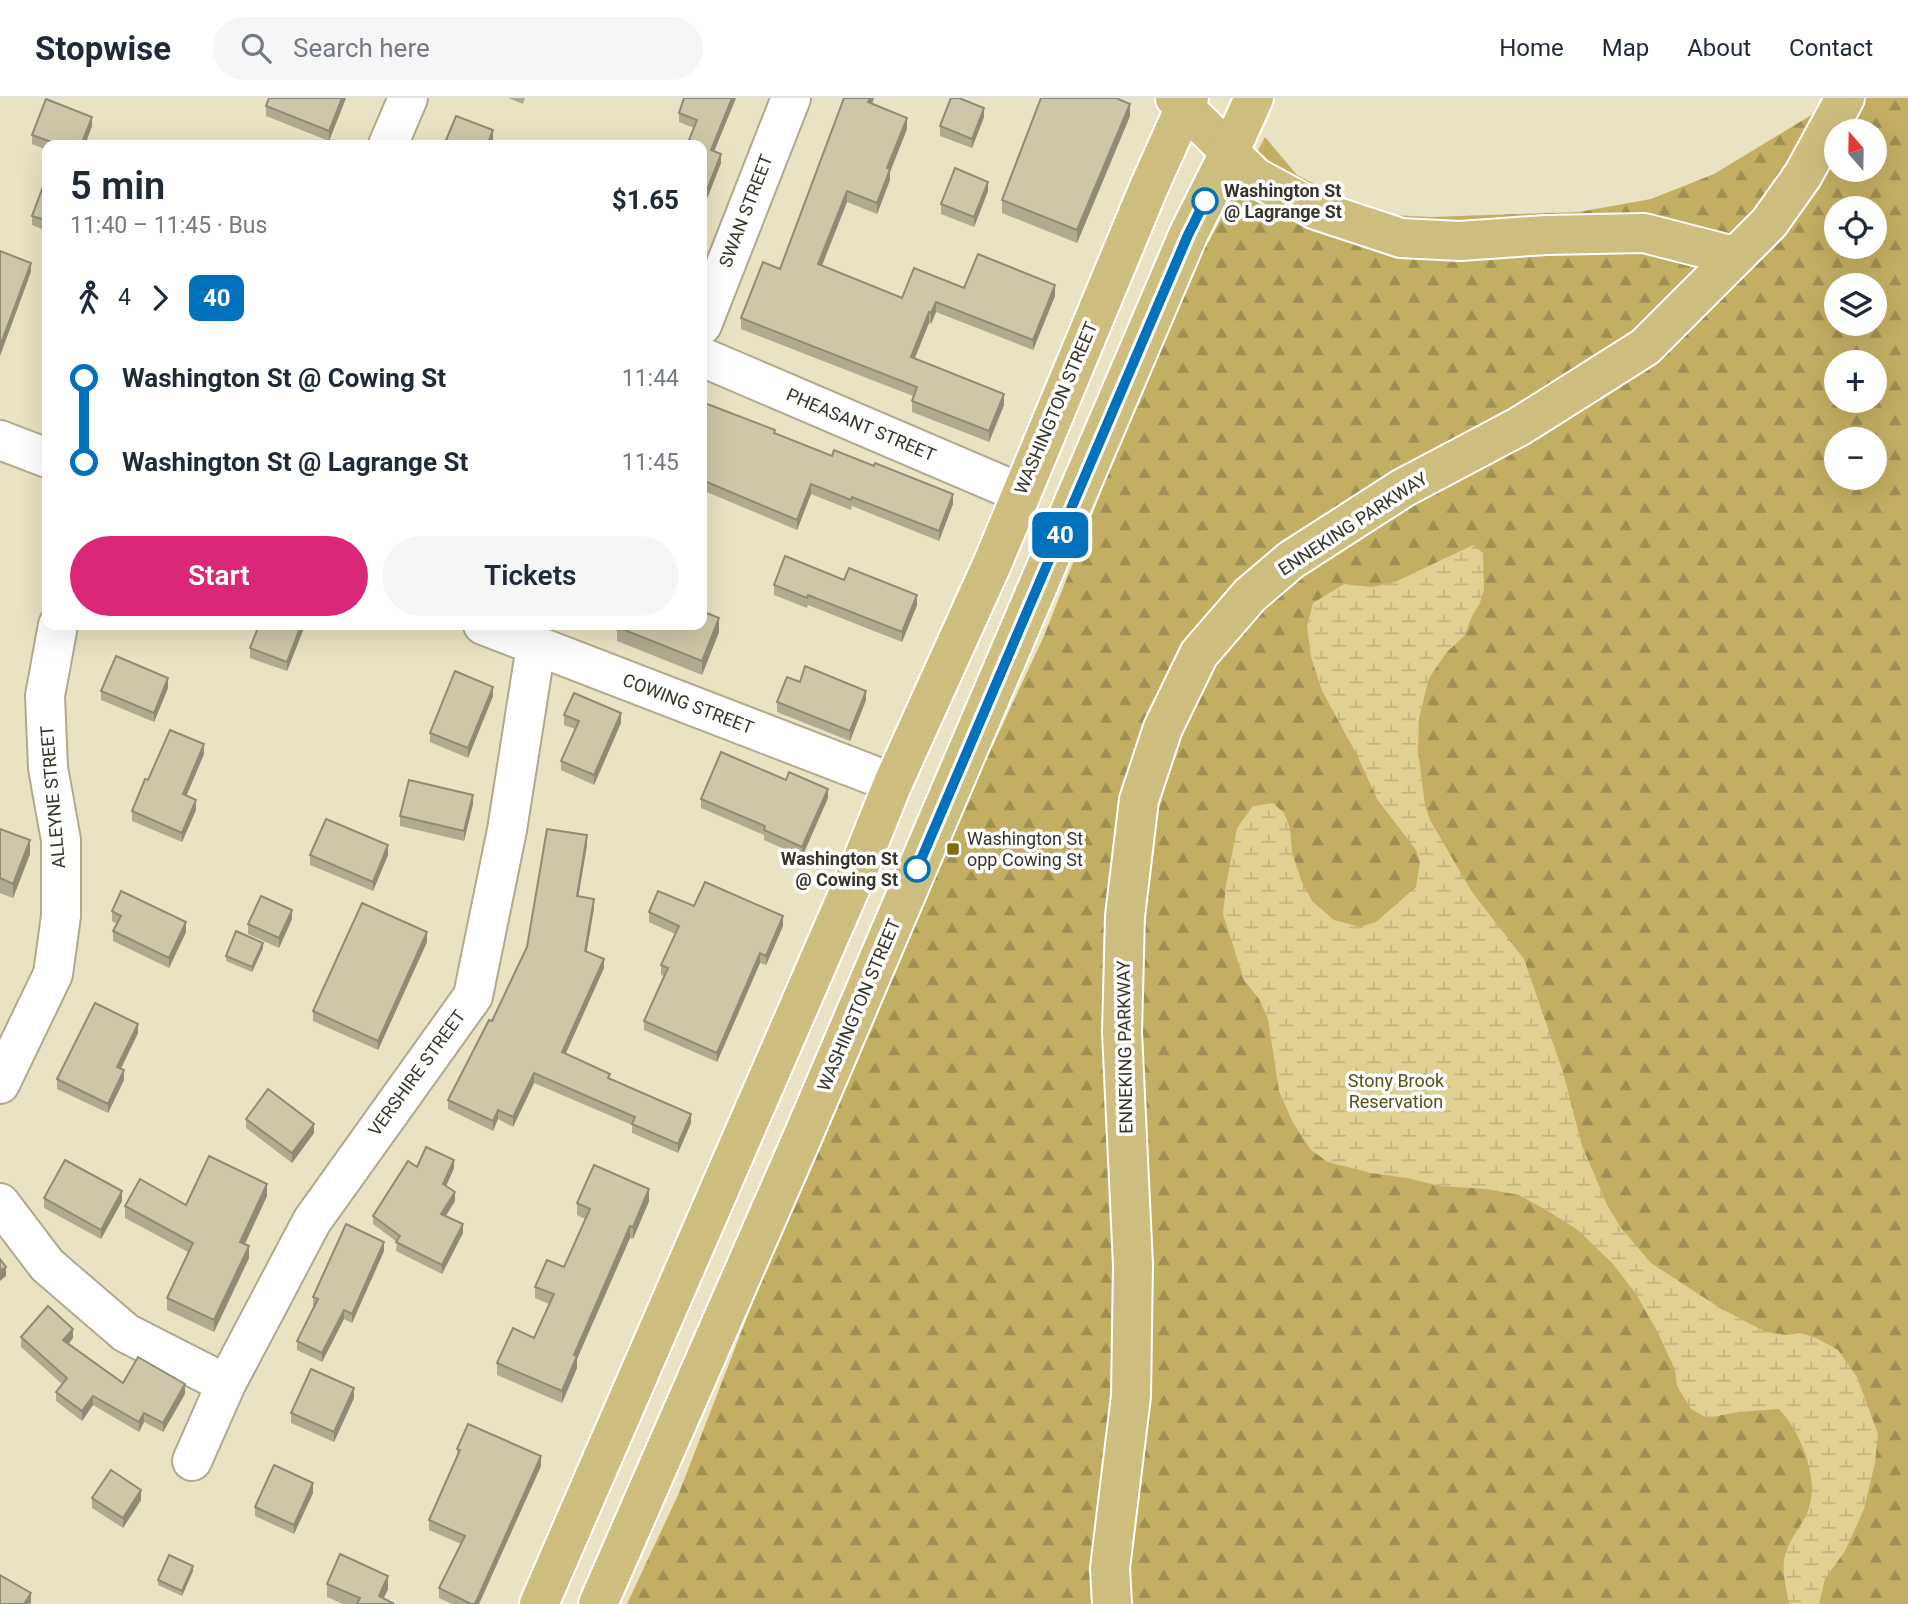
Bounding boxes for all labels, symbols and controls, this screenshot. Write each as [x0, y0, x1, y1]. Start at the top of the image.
search box [213, 17, 703, 80]
text: Stopwise [35, 29, 171, 68]
icon: search [237, 29, 275, 67]
text: Search here [293, 33, 430, 63]
text: Home [1499, 34, 1564, 62]
text: Map [1602, 34, 1649, 62]
text: About [1687, 34, 1751, 62]
text: Contact [1789, 34, 1873, 62]
north arrow [1824, 119, 1886, 182]
map controls [1824, 119, 1887, 490]
street label: SWAN STREET [714, 151, 777, 270]
text: 5 min [70, 164, 165, 208]
place label: Washington St @ Lagrange St [1224, 180, 1342, 222]
text: $1.65 [612, 185, 679, 215]
marker: Washington St @ Lagrange St [1192, 188, 1218, 214]
button: locate [1824, 196, 1887, 259]
text: 11:40 – 11:45 · Bus [70, 212, 267, 239]
button: layers [1824, 273, 1887, 336]
icon: walk [70, 279, 108, 317]
icon: forward [141, 279, 179, 317]
text: 4 [118, 284, 131, 311]
text: 40 [203, 284, 230, 312]
street label: WASHINGTON STREET [1010, 318, 1101, 497]
button: + [1824, 350, 1887, 413]
text: Washington St @ Cowing St [122, 363, 446, 393]
text: 11:44 [622, 365, 679, 392]
street label: PHEASANT STREET [783, 384, 939, 466]
button: − [1824, 427, 1887, 490]
text: Washington St @ Lagrange St [122, 447, 468, 477]
text: 11:45 [622, 449, 679, 476]
street label: ENNEKING PARKWAY [1274, 467, 1431, 580]
line badge: 40 [1028, 512, 1092, 558]
text: 40 [1046, 521, 1074, 549]
button: Start [70, 536, 368, 616]
button: Tickets [382, 536, 679, 616]
street label: COWING STREET [620, 669, 757, 738]
street label: ALLEYNE STREET [36, 724, 69, 869]
place label: Washington St opp Cowing St [967, 828, 1083, 870]
marker: Washington St opp Cowing St [945, 841, 961, 857]
place label: Washington St @ Cowing St [781, 848, 898, 890]
marker: Washington St @ Cowing St [904, 856, 930, 882]
street label: WASHINGTON STREET [813, 915, 904, 1094]
street label: ENNEKING PARKWAY [1112, 960, 1137, 1134]
street label: VERSHIRE STREET [364, 1005, 470, 1140]
park label: Stony Brook Reservation [1348, 1070, 1445, 1112]

